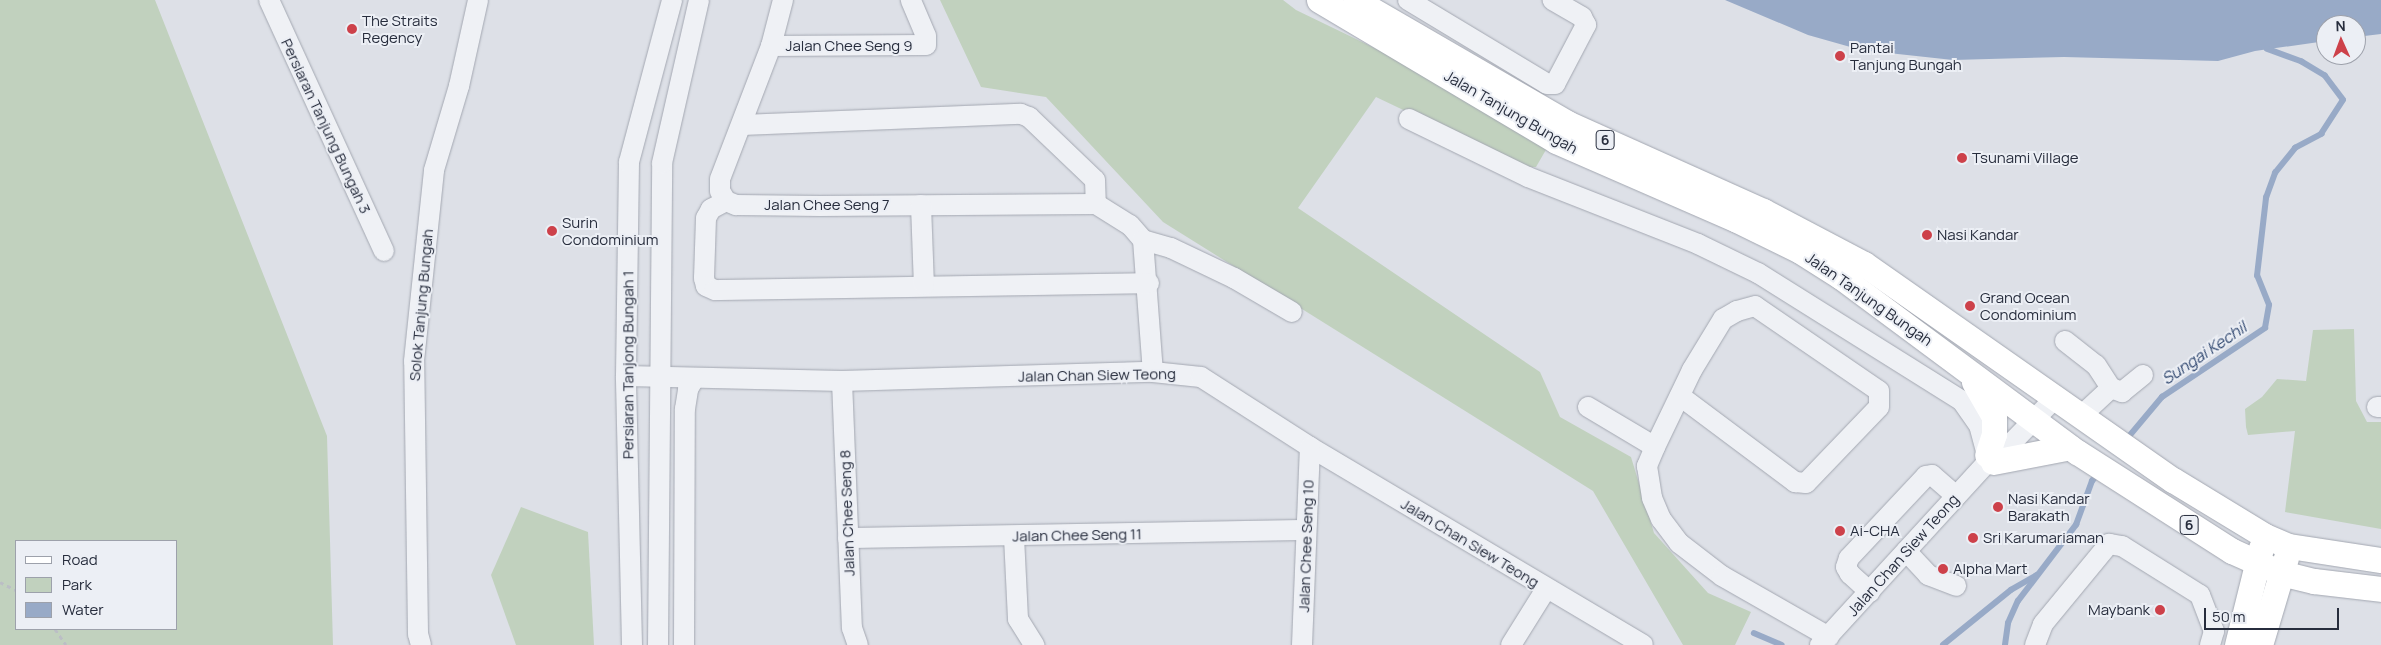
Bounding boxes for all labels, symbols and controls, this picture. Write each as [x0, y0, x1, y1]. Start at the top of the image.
place label: The Straits Regency [362, 11, 438, 46]
north arrow [2316, 15, 2366, 65]
text: N [2335, 16, 2346, 35]
marker: The Straits Regency [346, 23, 358, 35]
street label: Persiaran Tanjung Bungah 3 [277, 36, 375, 216]
street label: Jalan Chee Seng 9 [785, 37, 913, 55]
place label: Pantai Tanjung Bungah [1850, 38, 1962, 73]
marker: Pantai Tanjung Bungah [1834, 50, 1846, 62]
street label: Jalan Tanjung Bungah [1441, 67, 1581, 157]
road number: 6 [1595, 128, 1615, 152]
place label: Tsunami Village [1972, 149, 2079, 167]
marker: Tsunami Village [1956, 152, 1968, 164]
street label: Jalan Chee Seng 7 [764, 196, 890, 214]
place label: Surin Condominium [562, 213, 658, 248]
marker: Surin Condominium [546, 225, 558, 237]
place label: Nasi Kandar [1937, 226, 2019, 244]
street label: Solok Tanjung Bungah [405, 228, 437, 382]
marker: Nasi Kandar [1921, 229, 1933, 241]
street label: Jalan Tanjung Bungah [1802, 248, 1936, 350]
street label: Persiaran Tanjong Bungah 1 [619, 271, 637, 459]
place label: Grand Ocean Condominium [1980, 288, 2076, 323]
marker: Grand Ocean Condominium [1964, 300, 1976, 312]
water label: Sungai Kechil [2158, 318, 2250, 388]
street label: Jalan Chan Siew Teong [1018, 365, 1176, 385]
street label: Jalan Chee Seng 8 [836, 449, 858, 577]
street label: Jalan Chee Seng 10 [1295, 479, 1317, 613]
place label: Nasi Kandar Barakath [2008, 489, 2090, 524]
street label: Jalan Chan Siew Teong [1844, 490, 1962, 620]
street label: Jalan Chan Siew Teong [1398, 495, 1542, 591]
marker: Nasi Kandar Barakath [1992, 501, 2004, 513]
road number: 6 [2179, 514, 2199, 536]
place label: Ai-CHA [1850, 522, 1900, 540]
street label: Jalan Chee Seng 11 [1012, 525, 1142, 545]
marker: Ai-CHA [1834, 525, 1846, 537]
place label: Sri Karumariaman [1983, 529, 2104, 547]
marker: Sri Karumariaman [1967, 532, 1979, 544]
legend [15, 540, 178, 630]
text: Road [62, 549, 98, 570]
place label: Alpha Mart [1953, 560, 2027, 578]
marker: Alpha Mart [1937, 563, 1949, 575]
text: Park [62, 574, 92, 595]
scale bar [2206, 598, 2341, 630]
text: Water [62, 599, 104, 620]
place label: Maybank [2088, 601, 2150, 619]
marker: Maybank [2154, 604, 2166, 616]
text: 50 m [2212, 606, 2246, 627]

